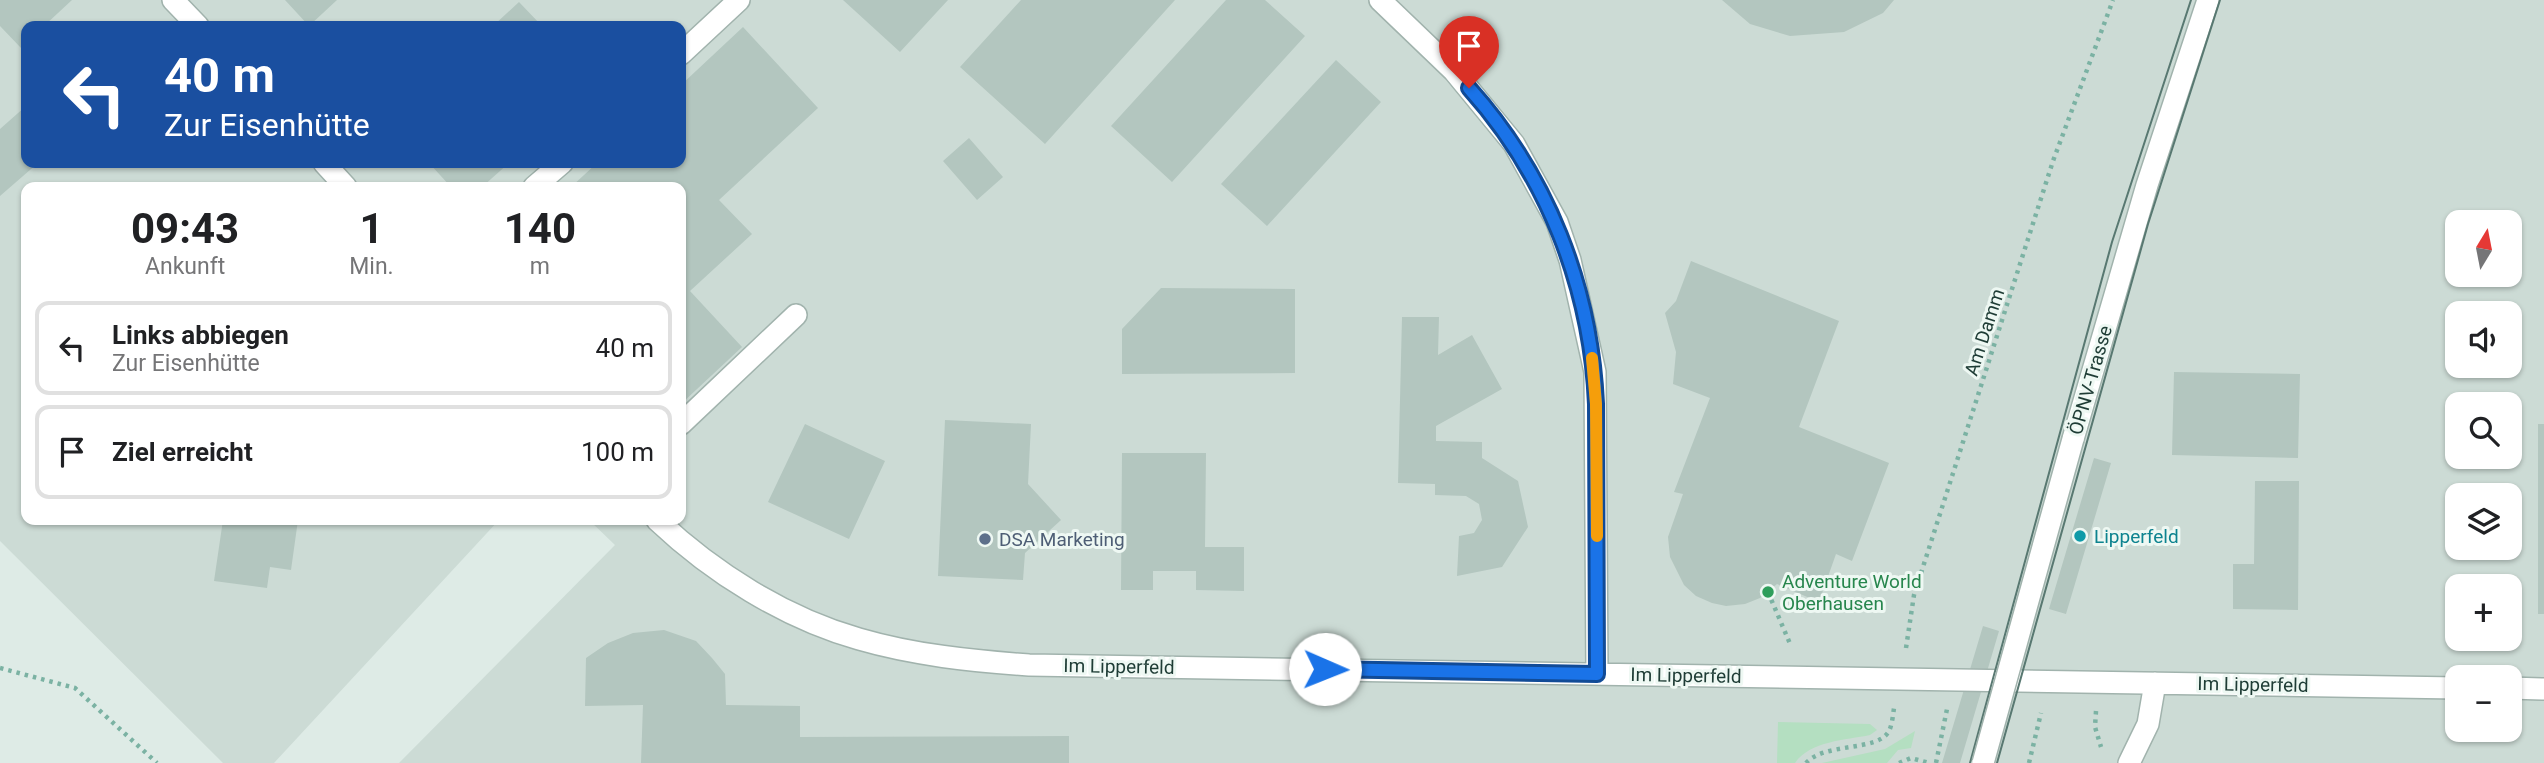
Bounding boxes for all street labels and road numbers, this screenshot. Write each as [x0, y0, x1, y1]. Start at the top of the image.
street label: Am Damm [1960, 286, 2009, 378]
street label: ÖPNV-Trasse [2064, 323, 2117, 437]
street label: Im Lipperfeld [1063, 654, 1175, 679]
street label: Im Lipperfeld [1630, 663, 1742, 688]
street label: Im Lipperfeld [2197, 672, 2309, 697]

